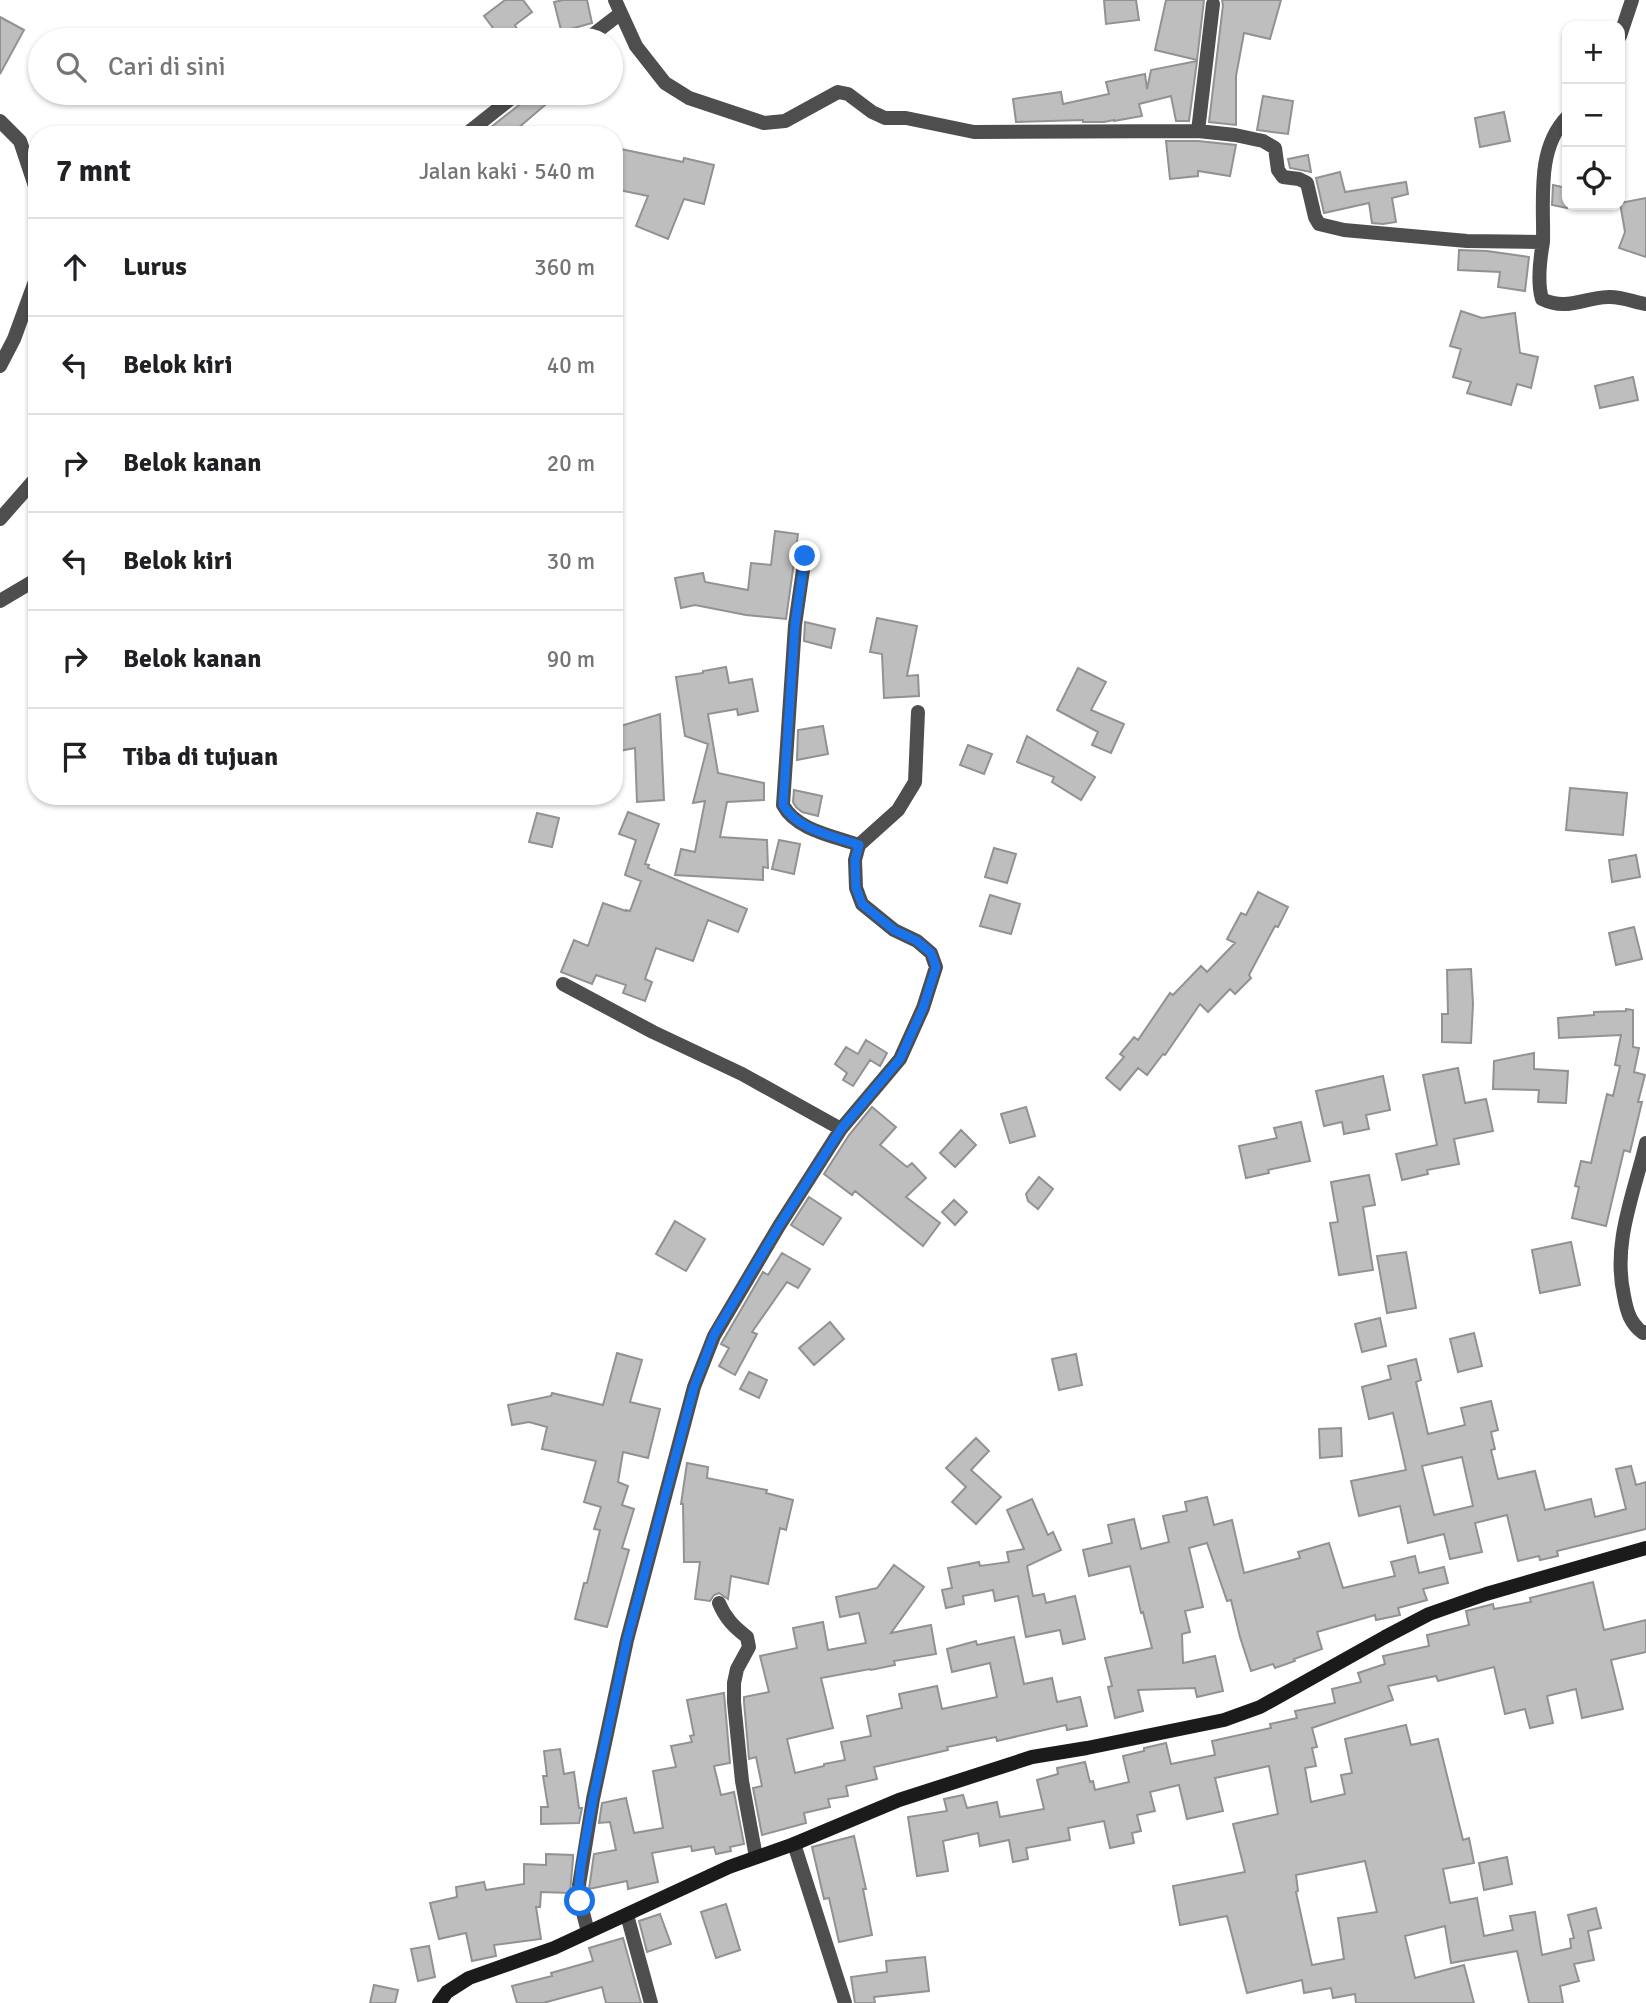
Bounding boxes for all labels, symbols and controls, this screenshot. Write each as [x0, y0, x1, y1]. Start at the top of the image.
map controls [1562, 21, 1625, 210]
button: + [1562, 21, 1625, 84]
search box [28, 28, 623, 105]
icon: search [52, 48, 90, 86]
text: Cari di sini [108, 51, 226, 83]
button: − [1562, 84, 1625, 147]
button: locate [1562, 147, 1625, 210]
text: 7 mnt [56, 153, 131, 190]
text: Jalan kaki · 540 m [419, 157, 595, 186]
icon: ahead [56, 248, 94, 286]
text: Lurus [123, 251, 187, 283]
text: 360 m [534, 253, 595, 282]
icon: left [56, 346, 94, 384]
text: Belok kiri [123, 349, 232, 381]
text: 40 m [547, 351, 595, 380]
icon: right [56, 444, 94, 482]
text: Belok kanan [123, 447, 261, 479]
text: 20 m [547, 449, 595, 478]
route end [789, 540, 820, 571]
icon: left [56, 542, 94, 580]
text: Belok kiri [123, 545, 232, 577]
text: 30 m [547, 547, 595, 576]
icon: right [56, 640, 94, 678]
text: Belok kanan [123, 643, 261, 675]
text: 90 m [547, 645, 595, 674]
icon: arrive [56, 738, 94, 776]
text: Tiba di tujuan [123, 741, 278, 773]
route start [564, 1885, 595, 1916]

